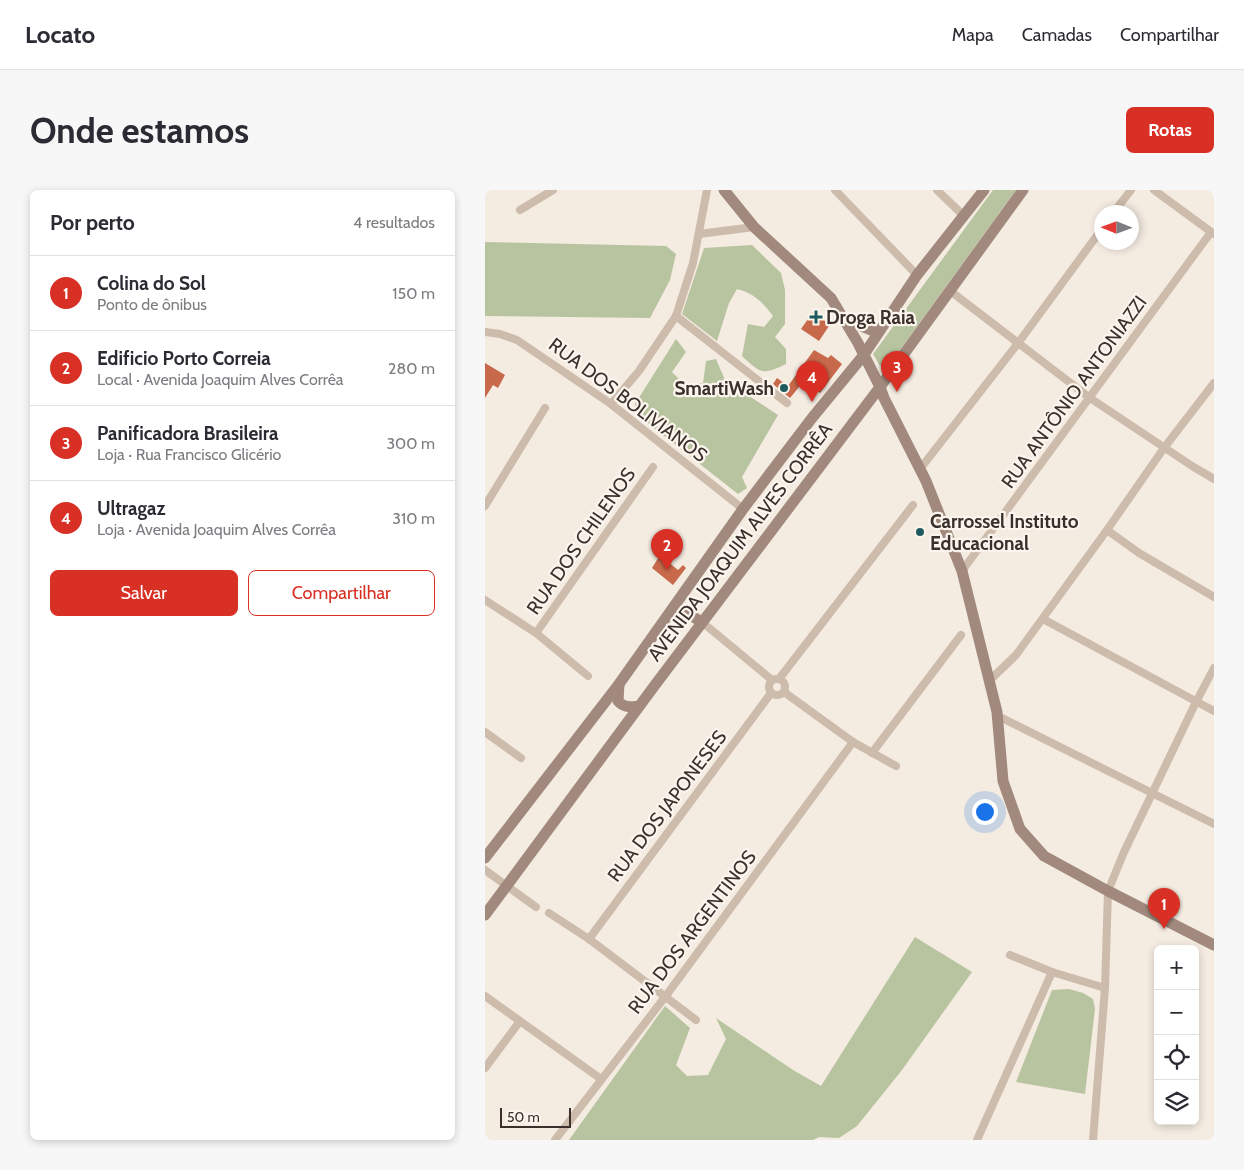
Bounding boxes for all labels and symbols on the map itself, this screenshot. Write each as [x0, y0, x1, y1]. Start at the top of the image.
north arrow [1094, 205, 1139, 250]
street label: RUA ANTÔNIO ANTONIAZZI [996, 291, 1152, 493]
place label: Droga Raia [826, 306, 916, 329]
marker: Droga Raia [810, 311, 822, 323]
street label: RUA DOS BOLIVIANOS [544, 333, 712, 467]
pin: 3 [881, 351, 913, 392]
pin: 4 [796, 361, 828, 402]
place label: SmartiWash [674, 377, 774, 400]
marker: SmartiWash [778, 382, 790, 394]
street label: AVENIDA JOAQUIM ALVES CORRÊA [642, 418, 837, 666]
street label: RUA DOS CHILENOS [522, 463, 640, 619]
place label: Carrossel Instituto Educacional [930, 510, 1079, 555]
marker: Carrossel Instituto Educacional [914, 526, 926, 538]
pin: 2 [651, 529, 683, 570]
street label: RUA DOS JAPONESES [603, 726, 731, 886]
your location [972, 799, 998, 825]
street label: RUA DOS ARGENTINOS [623, 846, 761, 1018]
pin: 1 [1148, 888, 1180, 929]
scale bar [500, 1105, 571, 1128]

